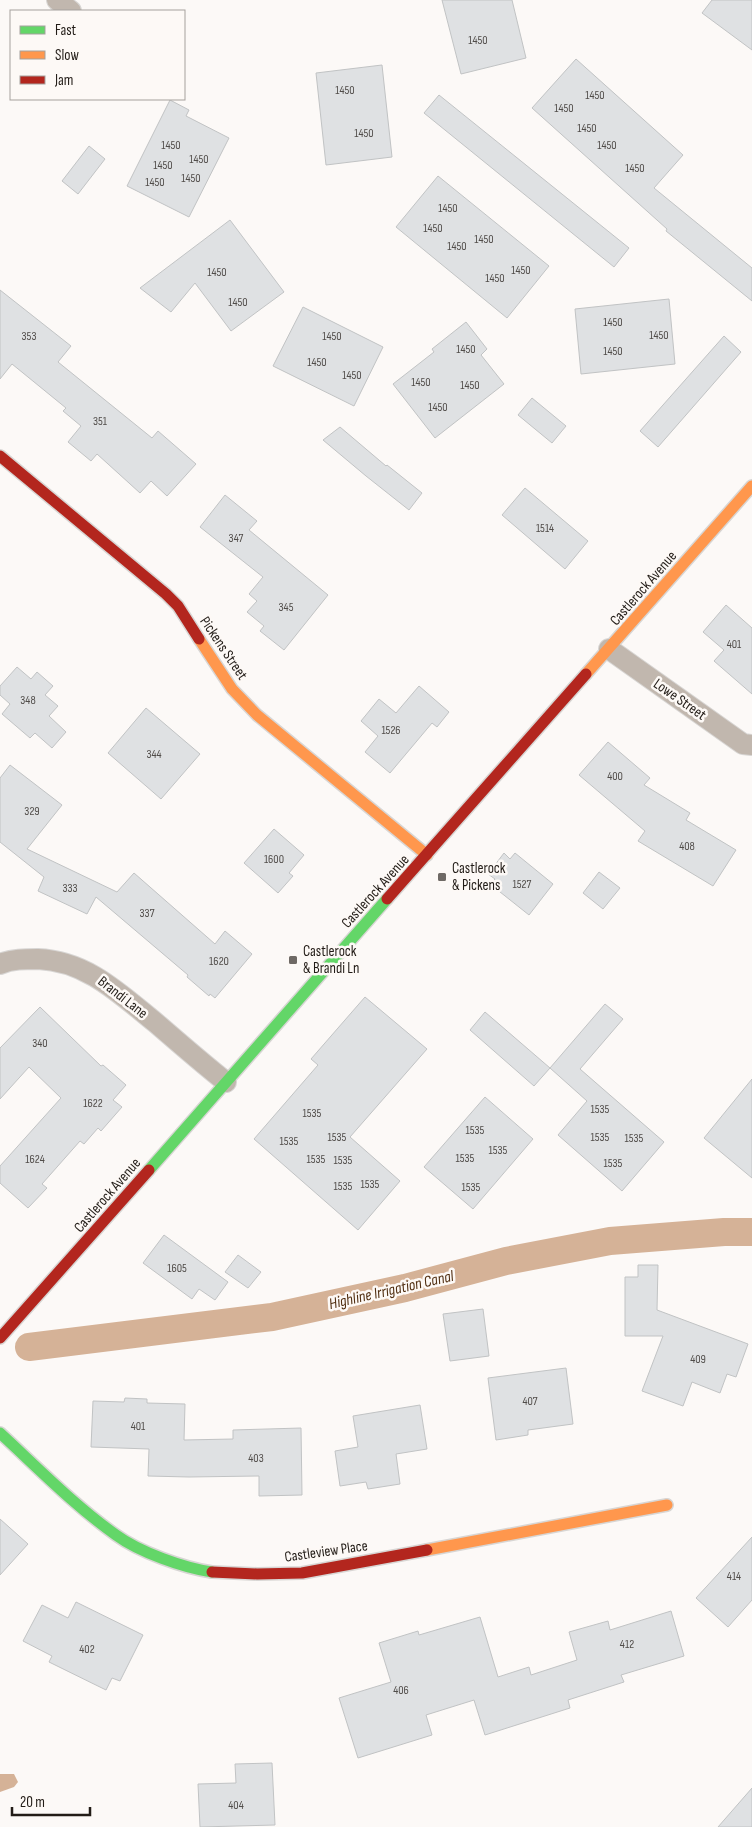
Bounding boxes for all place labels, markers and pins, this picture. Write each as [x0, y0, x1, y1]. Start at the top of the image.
place label: Castlerock & Pickens [452, 859, 506, 895]
marker: Castlerock & Pickens [436, 871, 448, 883]
place label: Castlerock & Brandi Ln [303, 942, 359, 978]
marker: Castlerock & Brandi Ln [287, 954, 299, 966]

